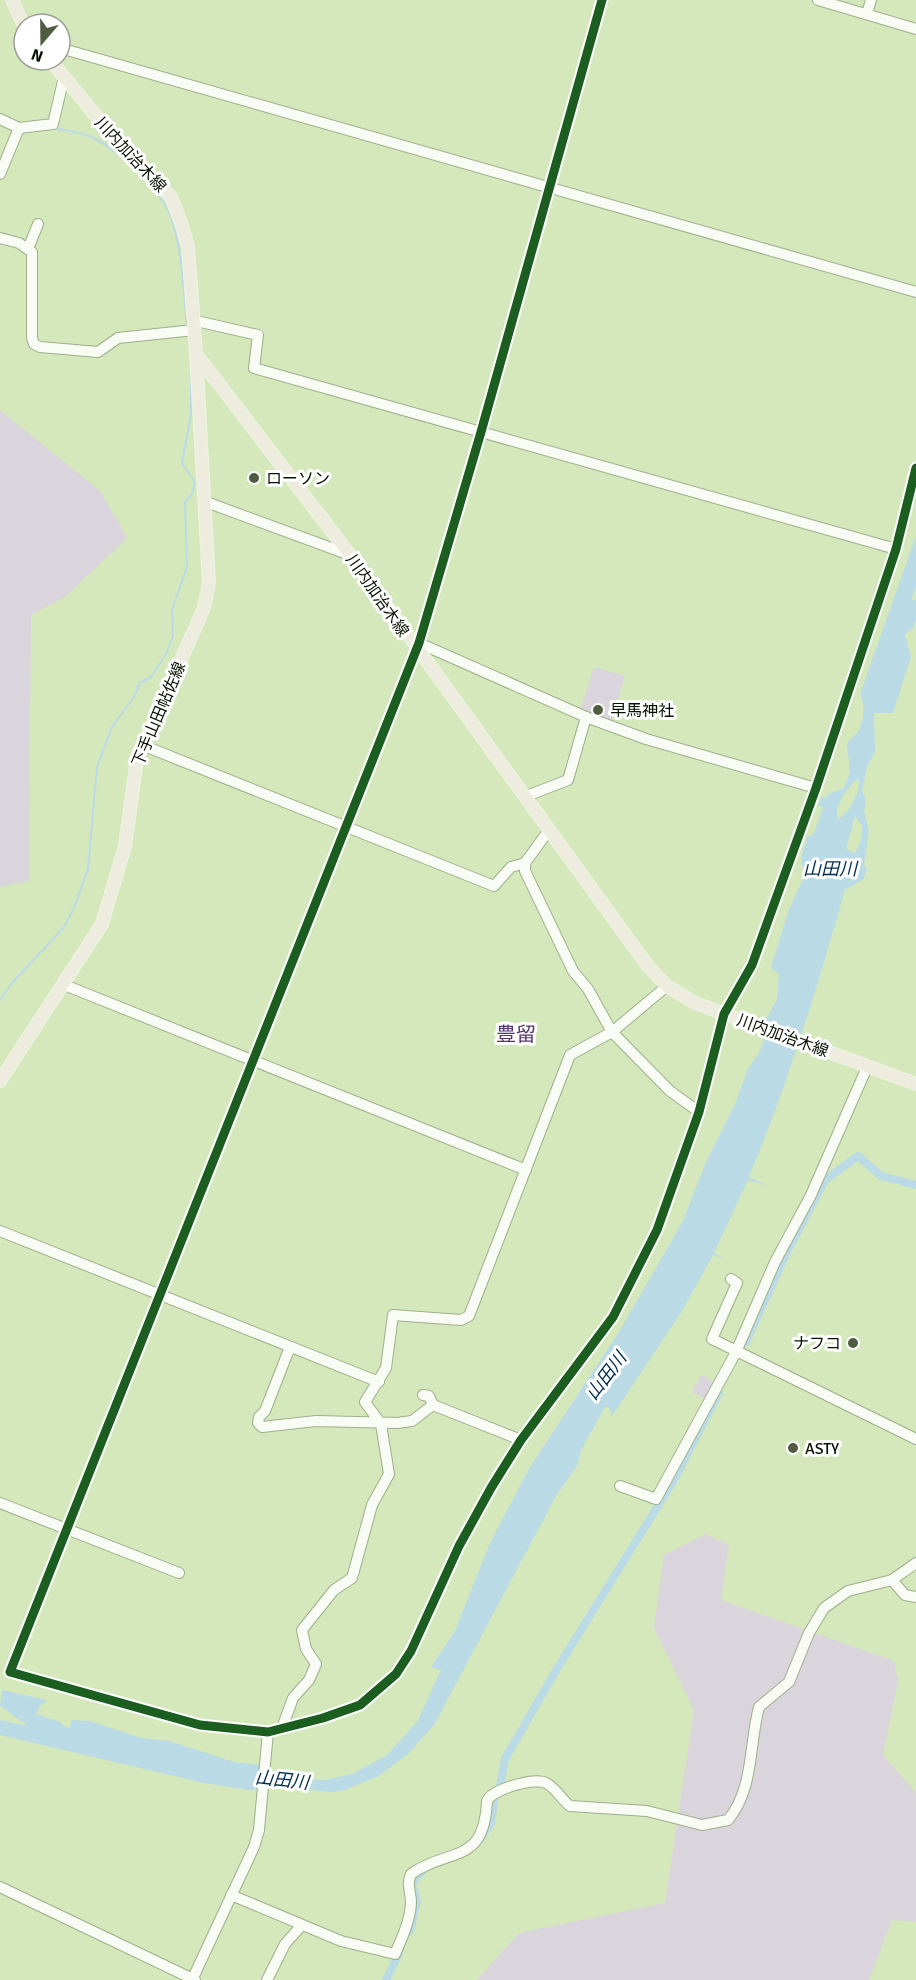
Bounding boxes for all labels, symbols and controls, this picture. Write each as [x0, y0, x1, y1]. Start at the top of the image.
north arrow [12, 12, 72, 72]
text: N [29, 44, 46, 66]
street label: 川内加治木線 [90, 113, 170, 197]
place label: ローソン [266, 469, 330, 489]
marker: ローソン [247, 471, 261, 485]
street label: 川内加治木線 [341, 551, 413, 641]
street label: 下手山田帖佐線 [128, 659, 190, 770]
place label: 早馬神社 [610, 701, 674, 721]
marker: 早馬神社 [591, 703, 605, 717]
water label: 山田川 [803, 858, 859, 880]
street label: 川内加治木線 [734, 1010, 831, 1062]
district label: 豊留 [496, 1022, 536, 1047]
place label: ナフコ [793, 1334, 841, 1354]
marker: ナフコ [846, 1336, 860, 1350]
water label: 山田川 [581, 1346, 632, 1404]
place label: ASTY [805, 1439, 839, 1459]
marker: ASTY [786, 1441, 800, 1455]
water label: 山田川 [254, 1766, 312, 1794]

